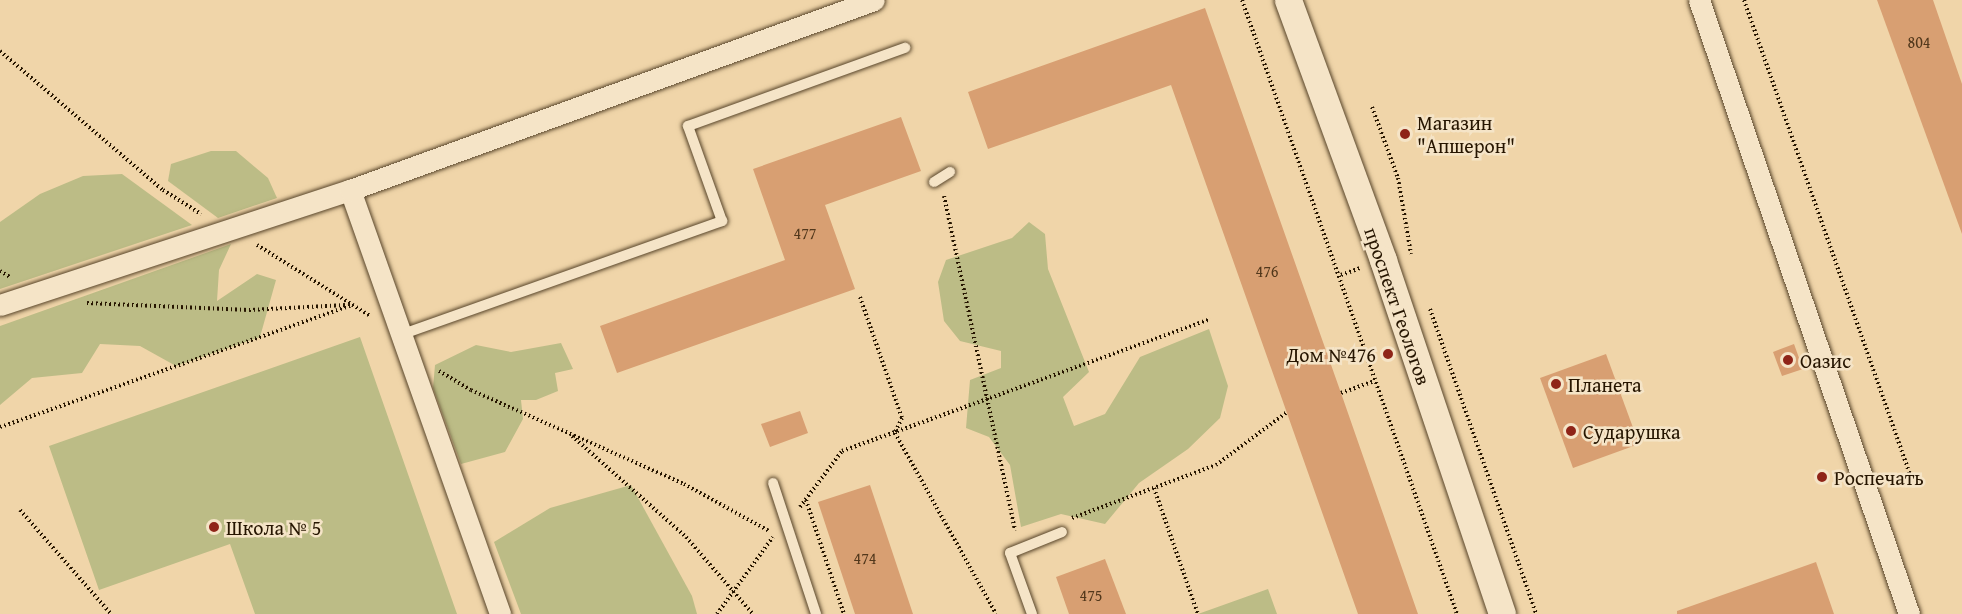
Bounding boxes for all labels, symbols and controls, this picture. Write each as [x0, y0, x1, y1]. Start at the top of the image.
house number: 804 [1907, 32, 1931, 52]
place label: Магазин "Апшерон" [1417, 110, 1515, 157]
marker: Магазин "Апшерон" [1398, 127, 1412, 141]
house number: 477 [793, 223, 817, 243]
street label: проспект Геологов [1360, 224, 1436, 388]
house number: 476 [1255, 261, 1279, 281]
place label: Дом №476 [1287, 342, 1376, 366]
marker: Дом №476 [1381, 347, 1395, 361]
place label: Оазис [1800, 348, 1851, 372]
marker: Оазис [1781, 353, 1795, 367]
place label: Планета [1568, 372, 1642, 396]
marker: Планета [1549, 377, 1563, 391]
place label: Сударушка [1583, 419, 1681, 443]
marker: Сударушка [1564, 424, 1578, 438]
place label: Роспечать [1834, 465, 1924, 489]
marker: Роспечать [1815, 470, 1829, 484]
place label: Школа № 5 [226, 515, 321, 539]
marker: Школа № 5 [207, 520, 221, 534]
house number: 474 [853, 548, 877, 568]
house number: 475 [1079, 585, 1103, 605]

